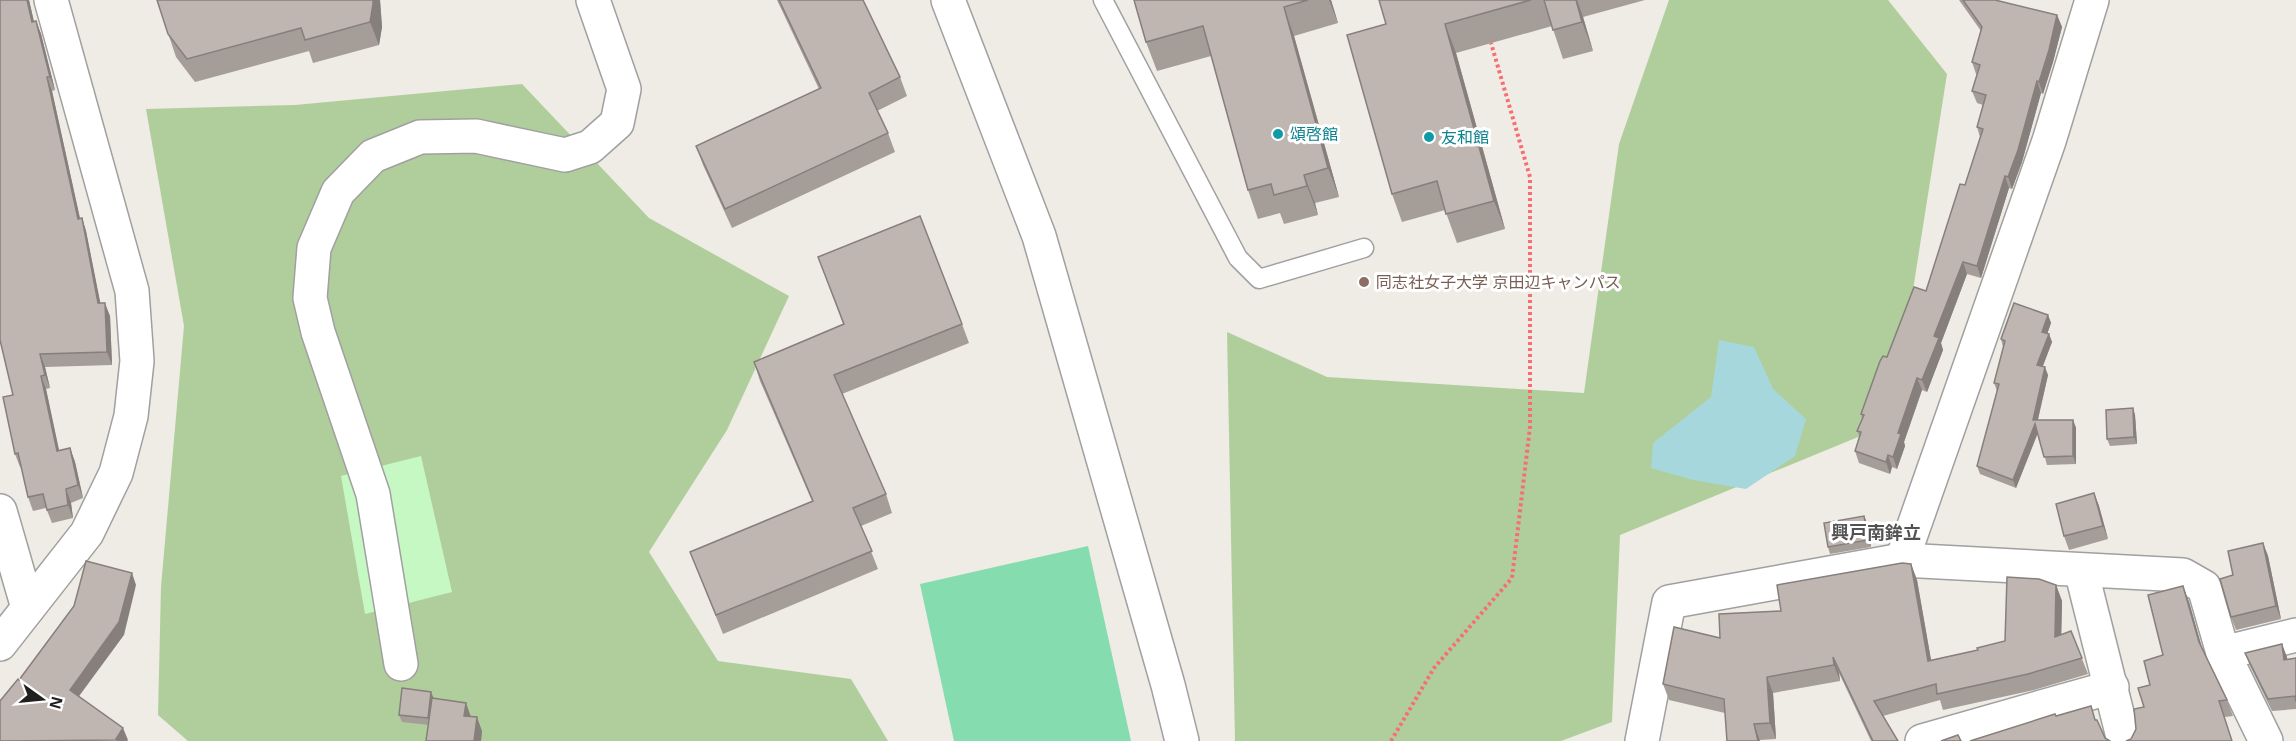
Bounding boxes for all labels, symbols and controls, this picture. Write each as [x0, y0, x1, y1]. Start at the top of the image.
place label: 頌啓館 [1290, 126, 1338, 143]
marker: 頌啓館 [1271, 127, 1285, 141]
place label: 友和館 [1441, 129, 1489, 146]
marker: 友和館 [1422, 130, 1436, 144]
place label: 同志社女子大学 京田辺キャンパス [1376, 274, 1620, 291]
marker: 同志社女子大学 京田辺キャンパス [1357, 275, 1371, 289]
district label: 興戸南鉾立 [1831, 523, 1921, 543]
north arrow [12, 669, 72, 729]
text: N [46, 695, 66, 711]

